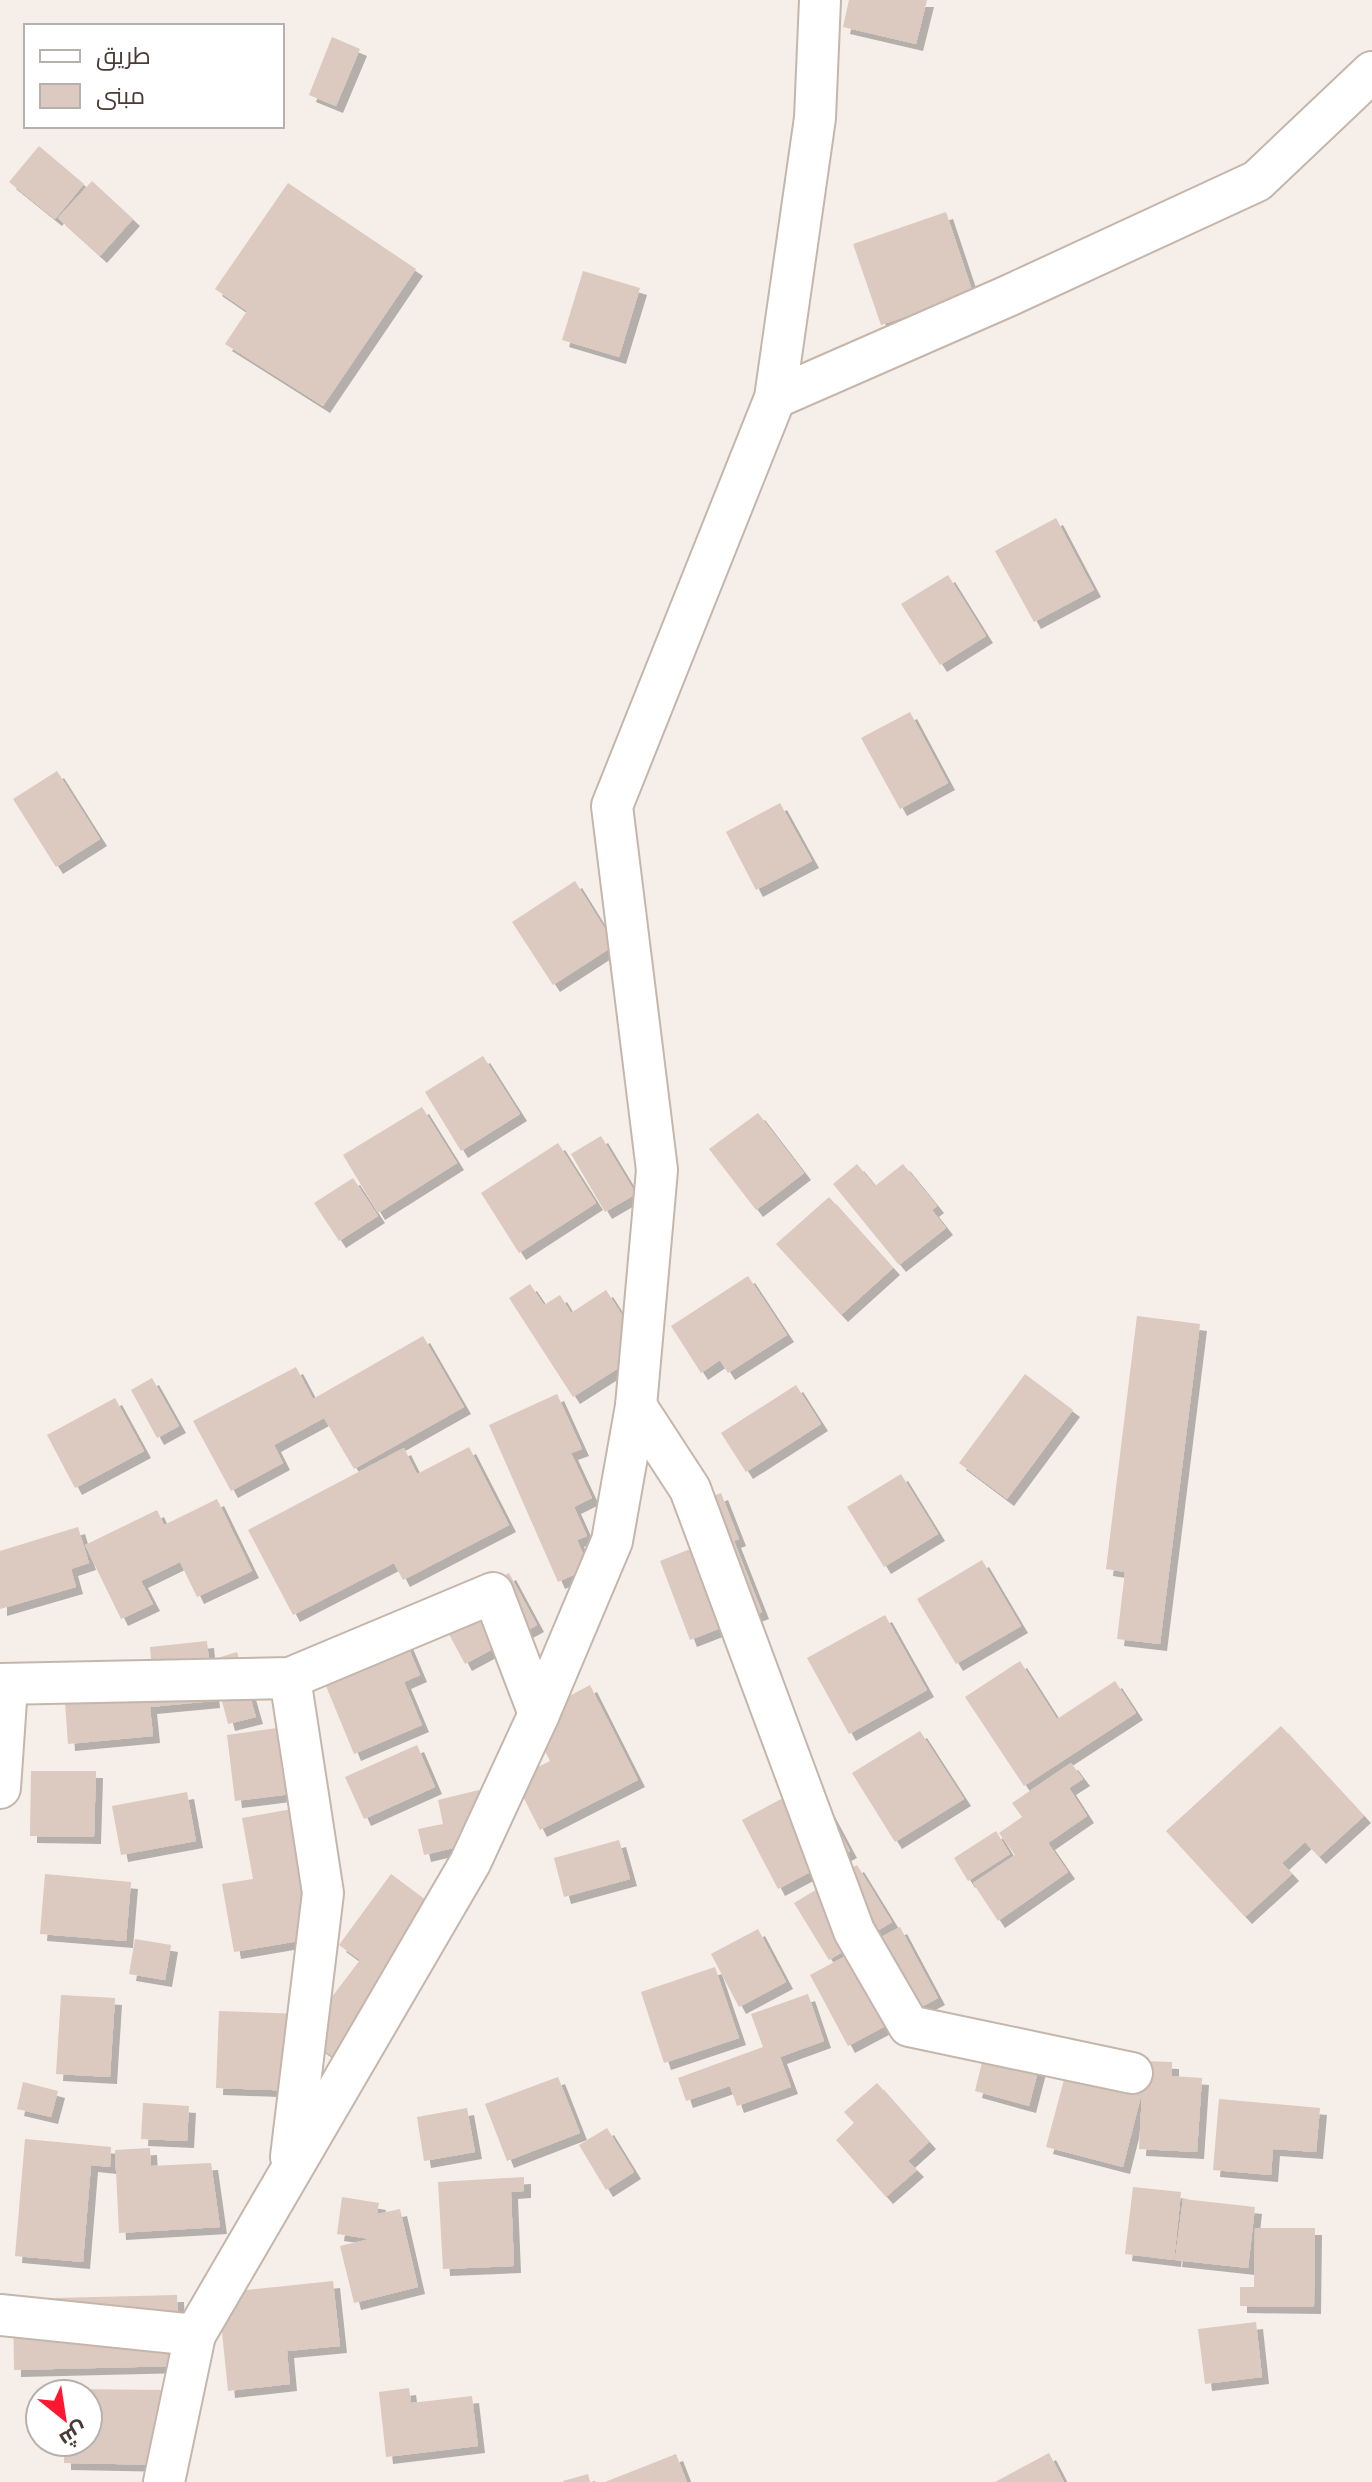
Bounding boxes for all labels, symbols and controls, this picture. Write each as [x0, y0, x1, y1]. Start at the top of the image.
legend [24, 24, 284, 128]
text: طريق [96, 40, 151, 71]
text: مبنى [96, 80, 145, 111]
north arrow [24, 2378, 104, 2458]
text: ش [55, 2416, 93, 2455]

